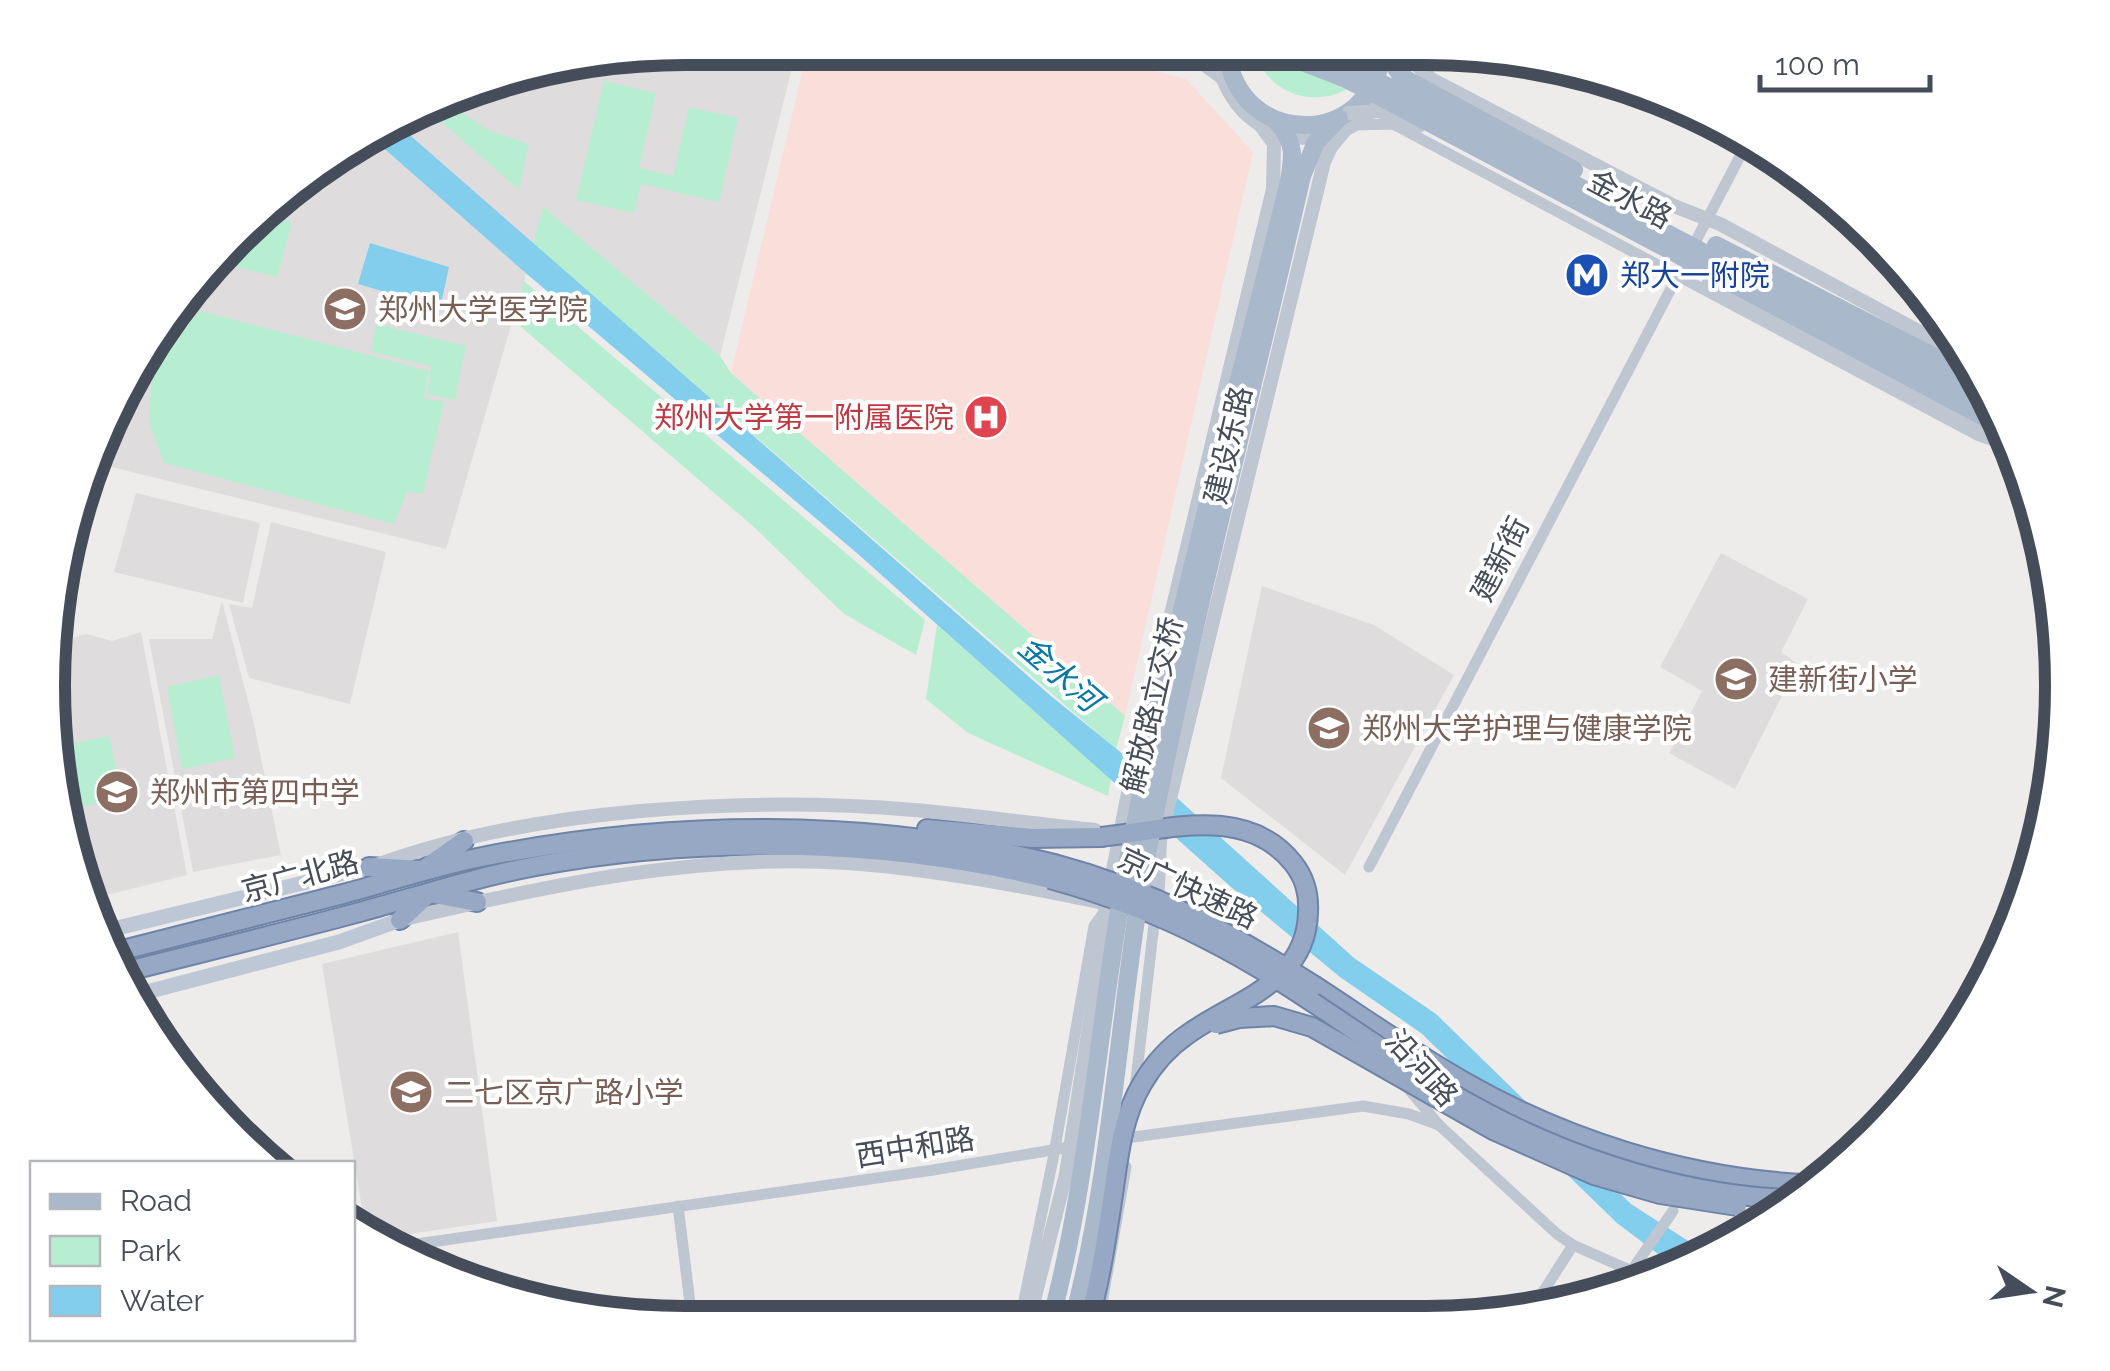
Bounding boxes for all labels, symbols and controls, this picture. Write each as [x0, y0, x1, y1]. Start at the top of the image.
scale bar [1760, 30, 1930, 92]
text: 100 m [1775, 47, 1860, 82]
street label: 金水路 [1582, 162, 1678, 236]
metro station icon: 郑大一附院 [1564, 252, 1610, 298]
place label: 郑大一附院 [1620, 258, 1770, 293]
school or university icon: 郑州大学医学院 [322, 286, 368, 332]
place label: 郑州大学医学院 [378, 292, 588, 327]
street label: 建设东路 [1197, 383, 1259, 507]
hospital icon: 郑州大学第一附属医院 [963, 394, 1009, 440]
place label: 郑州大学第一附属医院 [654, 400, 954, 435]
street label: 建新街 [1464, 511, 1536, 607]
street label: 解放路立交桥 [1115, 613, 1189, 797]
water label: 金水河 [1012, 628, 1113, 722]
school or university icon: 建新街小学 [1713, 656, 1759, 702]
place label: 建新街小学 [1768, 662, 1918, 697]
school or university icon: 郑州大学护理与健康学院 [1306, 705, 1352, 751]
place label: 郑州大学护理与健康学院 [1362, 711, 1692, 746]
school or university icon: 郑州市第四中学 [94, 769, 140, 815]
place label: 郑州市第四中学 [150, 775, 360, 810]
street label: 京广快速路 [1113, 840, 1263, 936]
street label: 京广北路 [238, 844, 362, 908]
street label: 沿河路 [1379, 1023, 1465, 1113]
school or university icon: 二七区京广路小学 [388, 1069, 434, 1115]
place label: 二七区京广路小学 [444, 1075, 684, 1110]
street label: 西中和路 [853, 1120, 977, 1174]
legend [30, 1161, 355, 1341]
text: Road [120, 1183, 192, 1218]
text: Park [120, 1233, 181, 1268]
north arrow [1980, 1241, 2080, 1341]
text: N [2035, 1282, 2072, 1311]
text: Water [120, 1283, 204, 1318]

